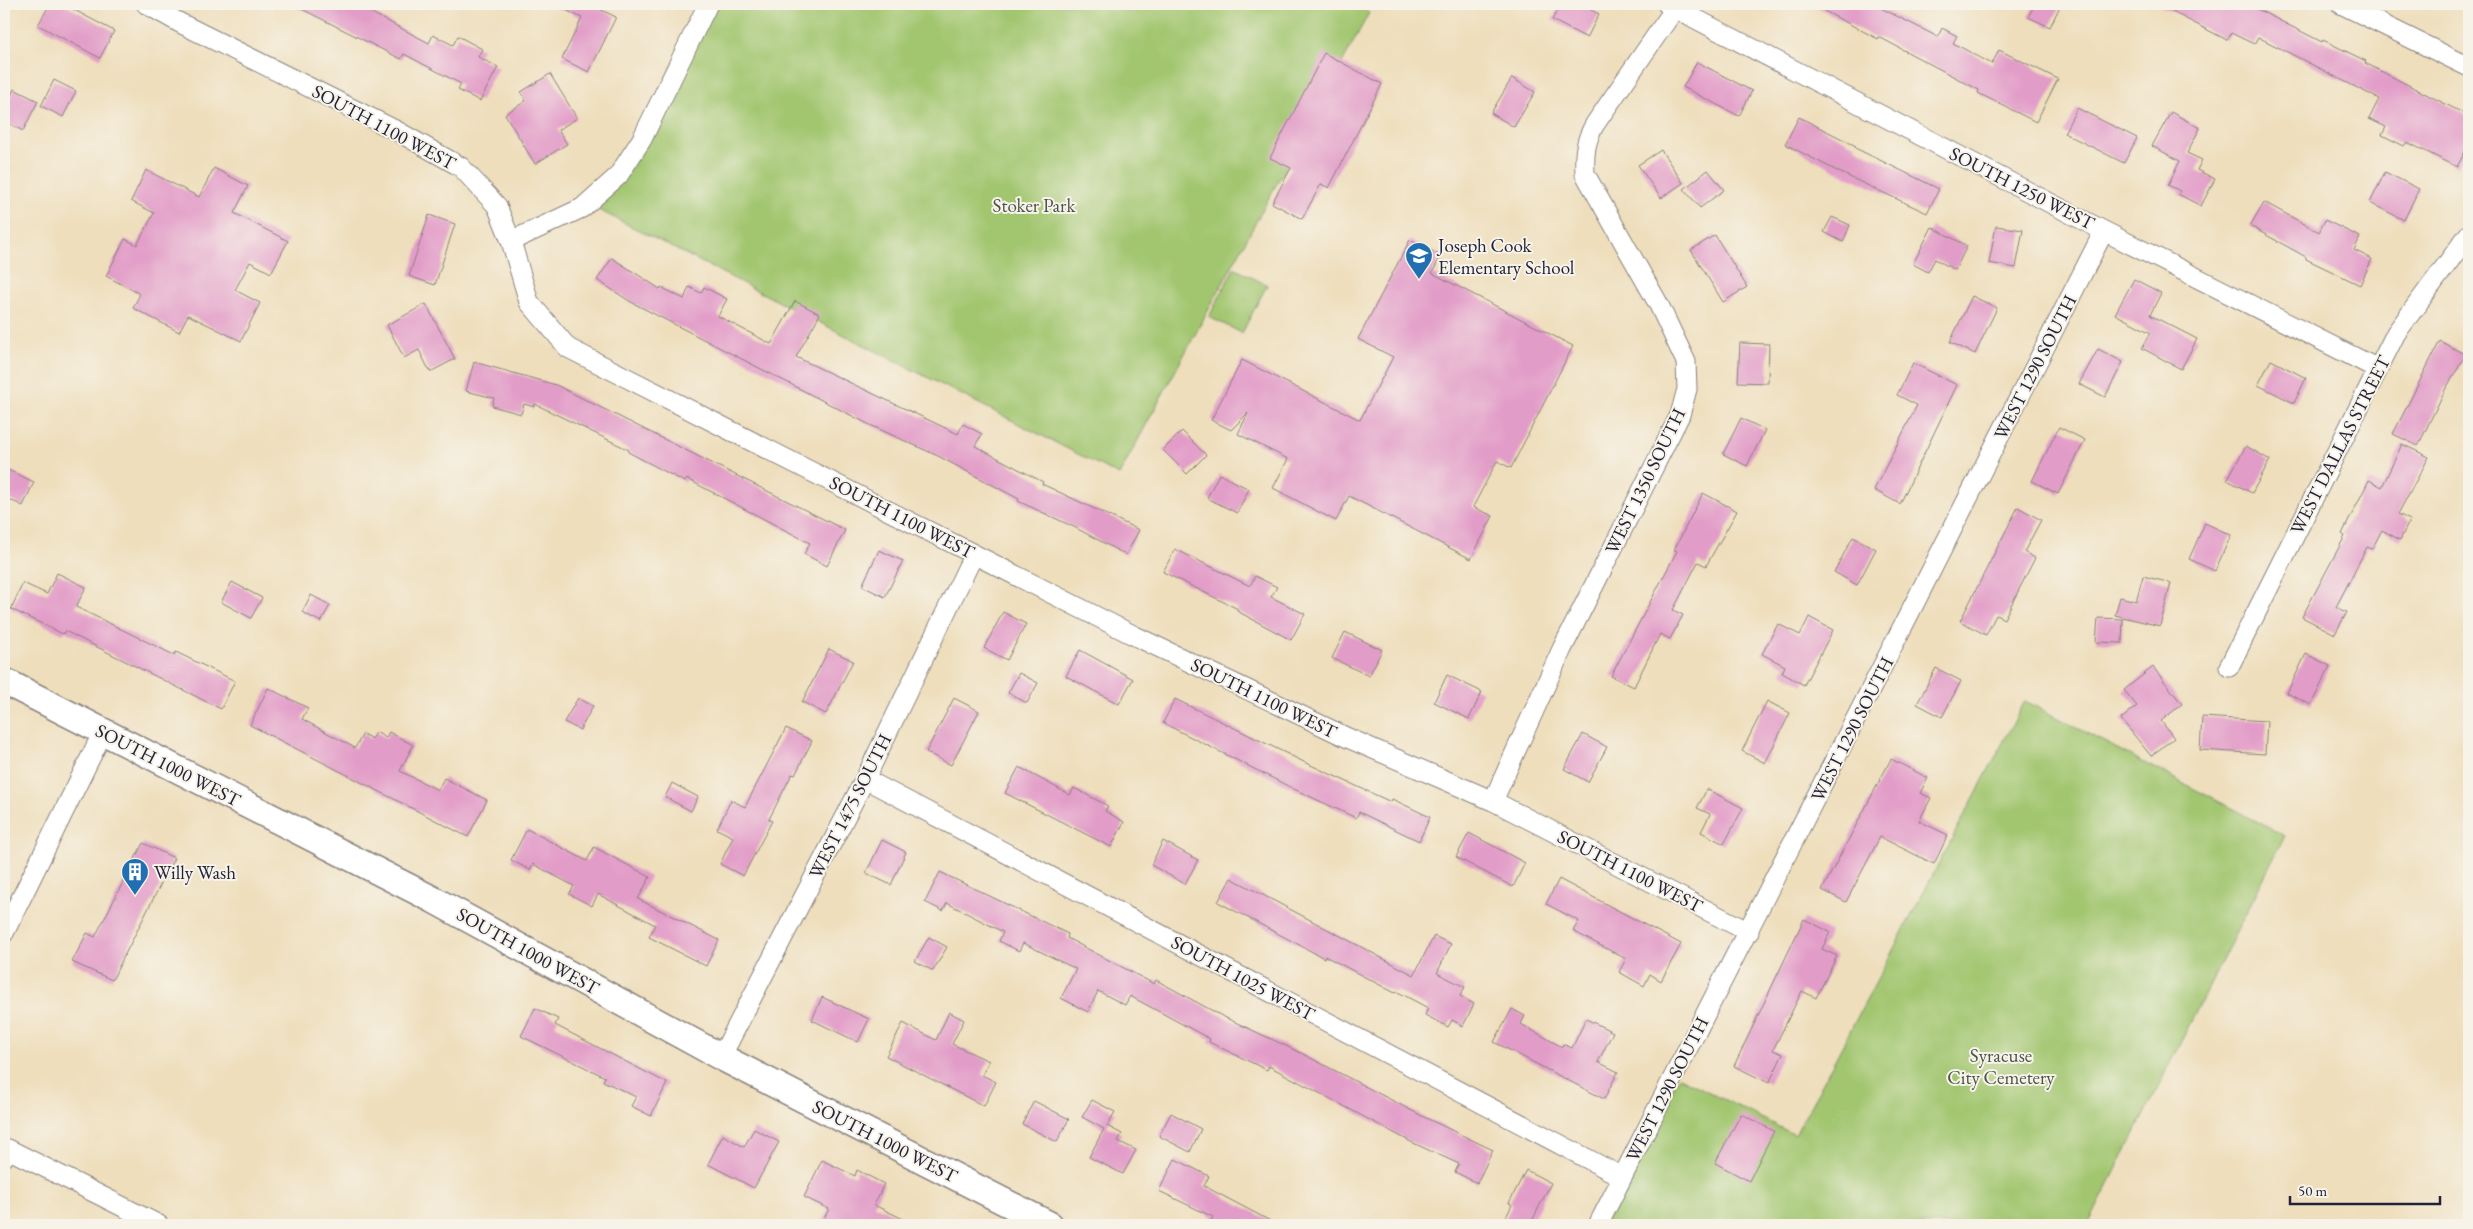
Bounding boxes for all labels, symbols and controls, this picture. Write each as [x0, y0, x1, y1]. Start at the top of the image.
street label: SOUTH 1100 WEST [308, 79, 460, 176]
street label: SOUTH 1250 WEST [1945, 141, 2099, 235]
park label: Stoker Park [993, 193, 1076, 218]
place label: Joseph Cook Elementary School [1436, 233, 1575, 280]
school or university icon: Joseph Cook Elementary School [1404, 241, 1434, 280]
street label: WEST 1290 SOUTH [1988, 290, 2082, 444]
street label: WEST DALLAS STREET [2284, 351, 2396, 539]
street label: WEST 1350 SOUTH [1599, 404, 1691, 558]
street label: SOUTH 1100 WEST [825, 470, 979, 564]
street label: SOUTH 1100 WEST [1187, 652, 1341, 744]
street label: WEST 1290 SOUTH [1805, 652, 1899, 806]
street label: SOUTH 1000 WEST [91, 718, 245, 812]
street label: WEST 1475 SOUTH [803, 729, 897, 883]
street label: SOUTH 1100 WEST [1553, 824, 1707, 918]
building icon: Willy Wash [120, 857, 150, 896]
place label: Willy Wash [154, 860, 236, 885]
street label: SOUTH 1000 WEST [452, 901, 604, 1001]
street label: SOUTH 1025 WEST [1167, 930, 1319, 1027]
street label: WEST 1290 SOUTH [1620, 1012, 1714, 1166]
park label: Syracuse City Cemetery [1947, 1043, 2055, 1090]
street label: SOUTH 1000 WEST [808, 1094, 962, 1188]
scale bar [2290, 1174, 2440, 1206]
text: 50 m [2298, 1181, 2327, 1200]

